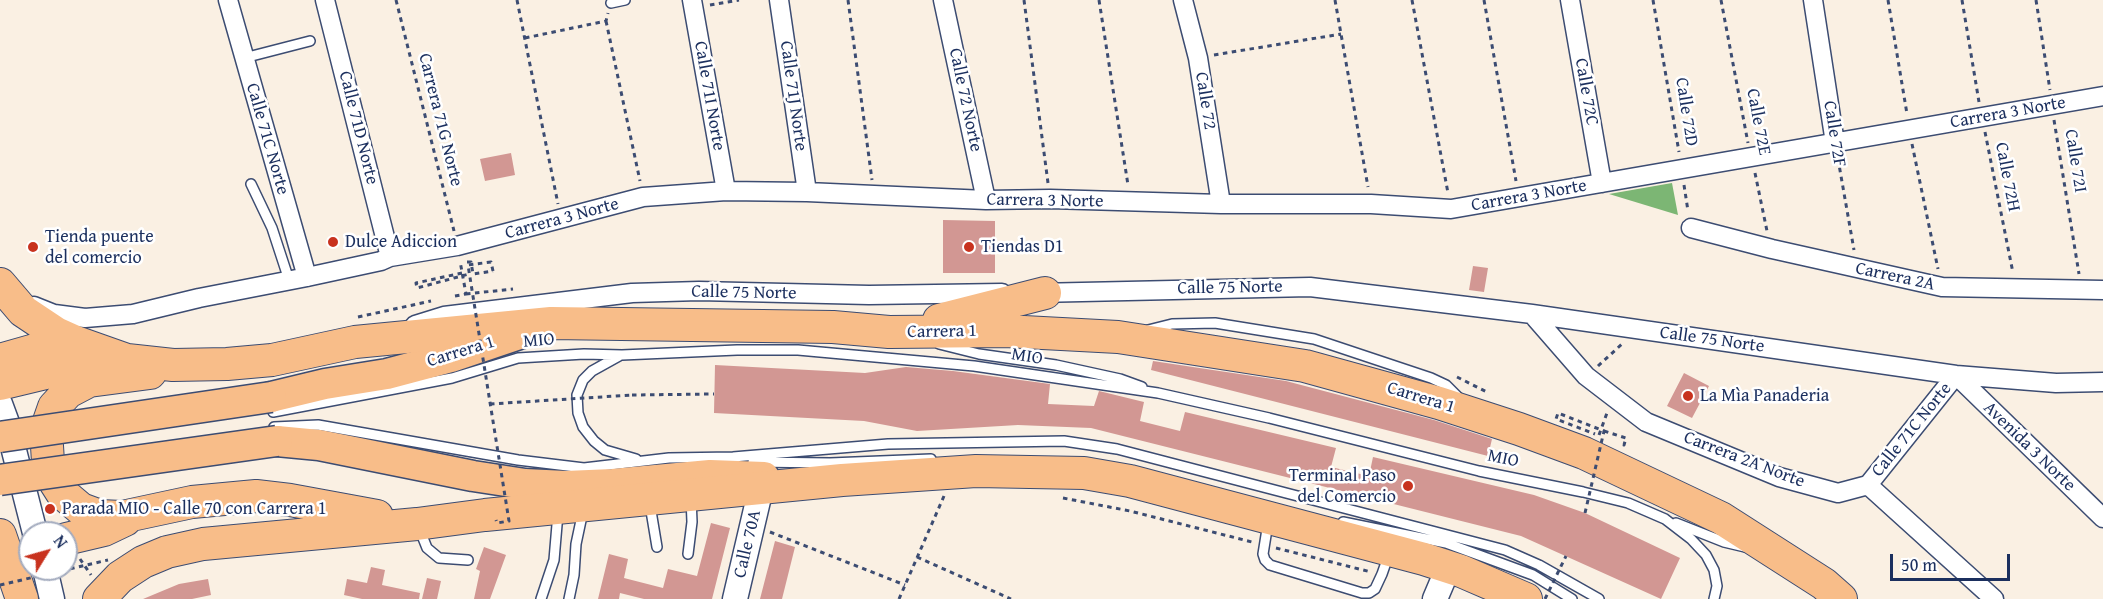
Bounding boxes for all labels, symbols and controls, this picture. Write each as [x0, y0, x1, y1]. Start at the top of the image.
street label: Calle 71I Norte [689, 40, 729, 152]
street label: Calle 71J Norte [775, 40, 811, 152]
street label: Calle 72 Norte [943, 46, 987, 154]
street label: Carrera 71G Norte [413, 51, 467, 189]
street label: Calle 72C [1569, 57, 1603, 127]
street label: Calle 71D Norte [333, 69, 383, 187]
street label: Calle 72 [1190, 71, 1220, 131]
street label: Calle 72D [1670, 76, 1702, 148]
street label: Calle 71C Norte [241, 81, 293, 197]
street label: Calle 72E [1741, 87, 1775, 157]
street label: Carrera 3 Norte [1949, 92, 2067, 134]
street label: Calle 72F [1818, 99, 1850, 169]
street label: Calle 72I [2059, 128, 2091, 194]
street label: Calle 72H [1990, 141, 2024, 213]
street label: Carrera 3 Norte [1470, 175, 1588, 217]
street label: Carrera 3 Norte [986, 189, 1104, 213]
street label: Carrera 3 Norte [503, 193, 621, 245]
place label: Tienda puente del comercio [45, 226, 154, 268]
place label: Dulce Adiccion [345, 231, 457, 253]
marker: Dulce Adiccion [326, 235, 340, 249]
place label: Tiendas D1 [981, 236, 1064, 258]
marker: Tienda puente del comercio [26, 240, 40, 254]
marker: Tiendas D1 [962, 240, 976, 254]
street label: Carrera 2A [1853, 258, 1937, 296]
street label: Calle 75 Norte [1177, 276, 1283, 300]
street label: Calle 75 Norte [691, 281, 797, 305]
street label: Carrera 1 [907, 321, 977, 343]
street label: Calle 75 Norte [1658, 322, 1766, 358]
street label: MIO [523, 329, 555, 353]
street label: Carrera 1 [425, 331, 497, 373]
street label: MIO [1010, 344, 1044, 370]
street label: Carrera 1 [1385, 377, 1457, 419]
street label: Calle 71C Norte [1867, 378, 1957, 482]
place label: La Mìa Panaderia [1700, 385, 1829, 407]
marker: La Mìa Panaderia [1681, 389, 1695, 403]
street label: Avenida 3 Norte [1978, 398, 2080, 496]
street label: Carrera 2A Norte [1681, 427, 1807, 493]
street label: MIO [1485, 445, 1521, 473]
place label: Terminal Paso del Comercio [1289, 465, 1396, 508]
marker: Terminal Paso del Comercio [1401, 479, 1415, 493]
place label: Parada MIO - Calle 70 con Carrera 1 [62, 498, 326, 520]
marker: Parada MIO - Calle 70 con Carrera 1 [43, 502, 57, 516]
street label: Calle 70A [730, 508, 766, 580]
north arrow [18, 521, 78, 581]
text: N [48, 530, 74, 553]
scale bar [1893, 542, 2013, 580]
text: 50 m [1901, 551, 1937, 578]

